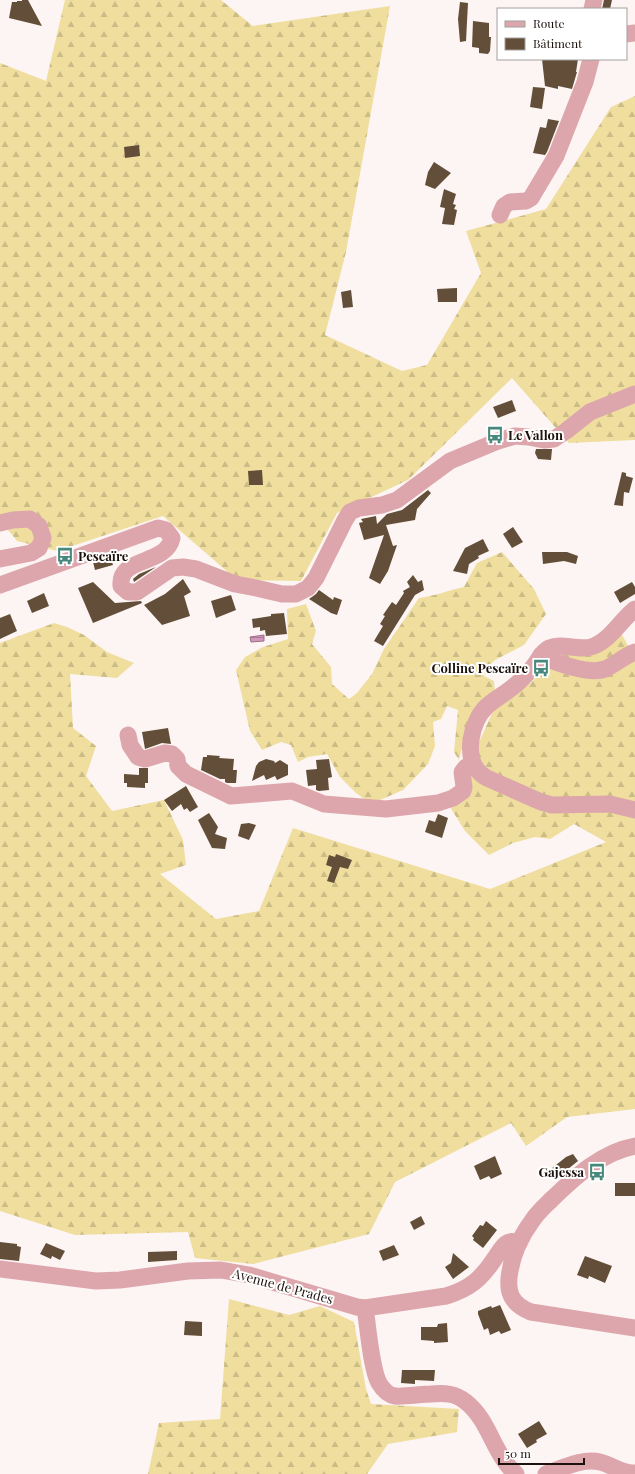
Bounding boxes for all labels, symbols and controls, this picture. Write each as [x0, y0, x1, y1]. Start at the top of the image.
legend [497, 8, 627, 60]
text: Route [533, 15, 565, 31]
text: Bâtiment [533, 35, 583, 51]
bus stop icon: Le Vallon [485, 425, 505, 445]
place label: Le Vallon [508, 426, 563, 443]
bus stop icon: Pescaïre [55, 546, 75, 566]
place label: Pescaïre [78, 547, 129, 564]
bus stop icon: Colline Pescaïre [531, 658, 551, 678]
place label: Colline Pescaïre [431, 659, 528, 676]
bus stop icon: Gajessa [587, 1162, 607, 1182]
place label: Gajessa [539, 1163, 584, 1180]
street label: Avenue de Prades [230, 1264, 335, 1307]
scale bar [499, 1440, 584, 1466]
text: 50 m [505, 1445, 531, 1461]

